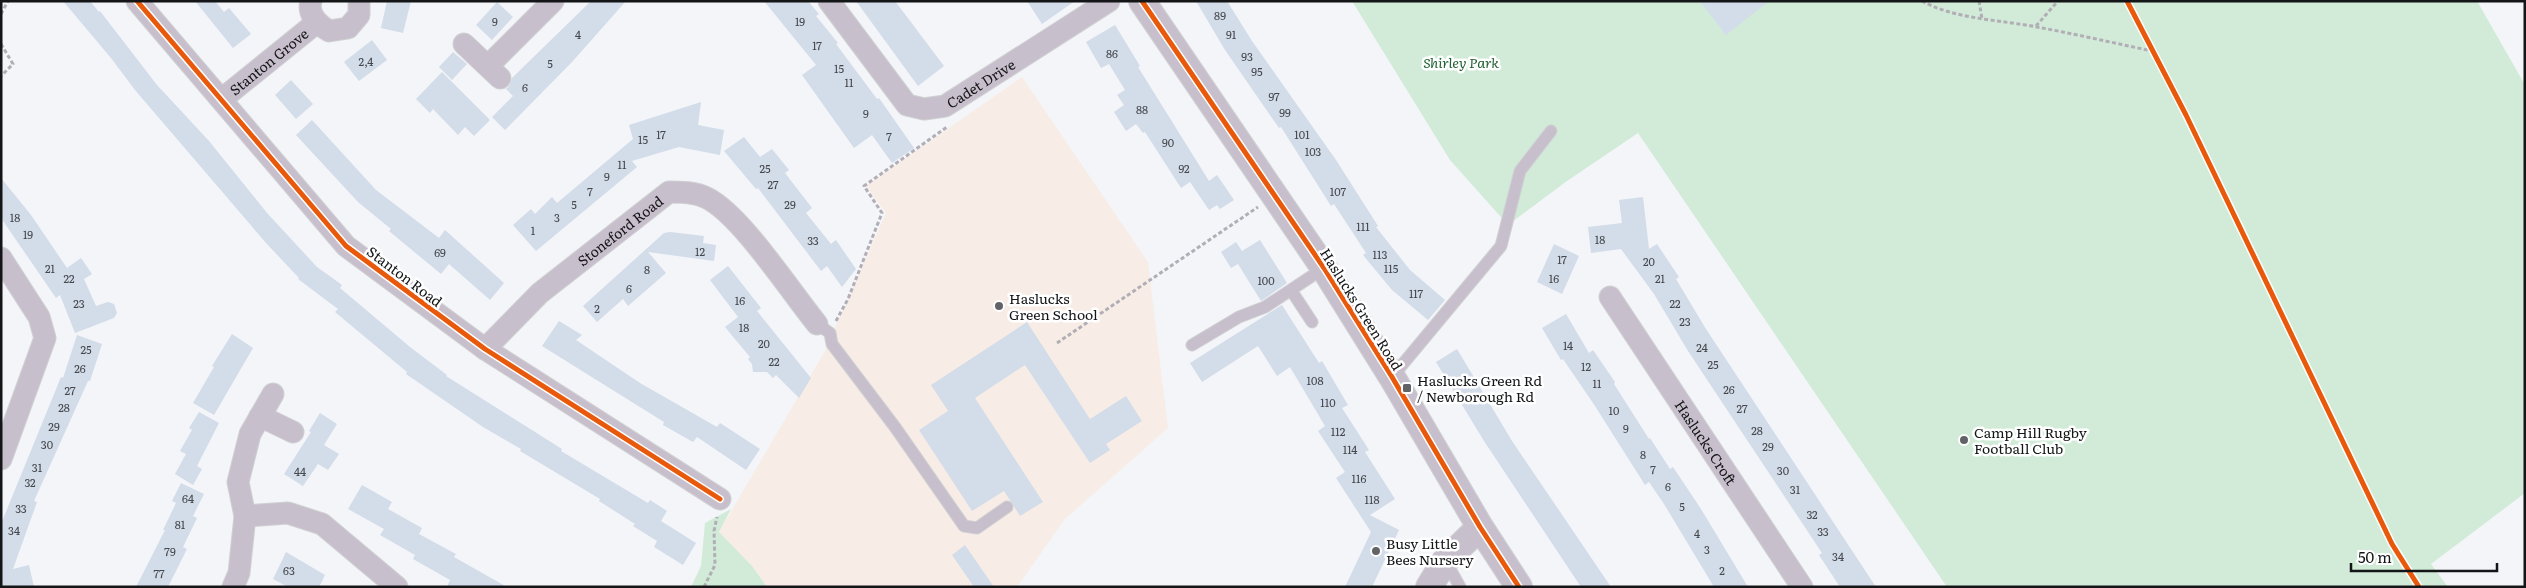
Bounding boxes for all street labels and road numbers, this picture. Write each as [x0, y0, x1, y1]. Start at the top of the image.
street label: Stanton Grove [225, 23, 312, 99]
street label: Cadet Drive [942, 54, 1019, 113]
street label: Stoneford Road [573, 190, 667, 270]
street label: Stanton Road [363, 241, 447, 311]
street label: Haslucks Green Road [1316, 244, 1408, 374]
street label: Haslucks Croft [1671, 396, 1742, 489]

